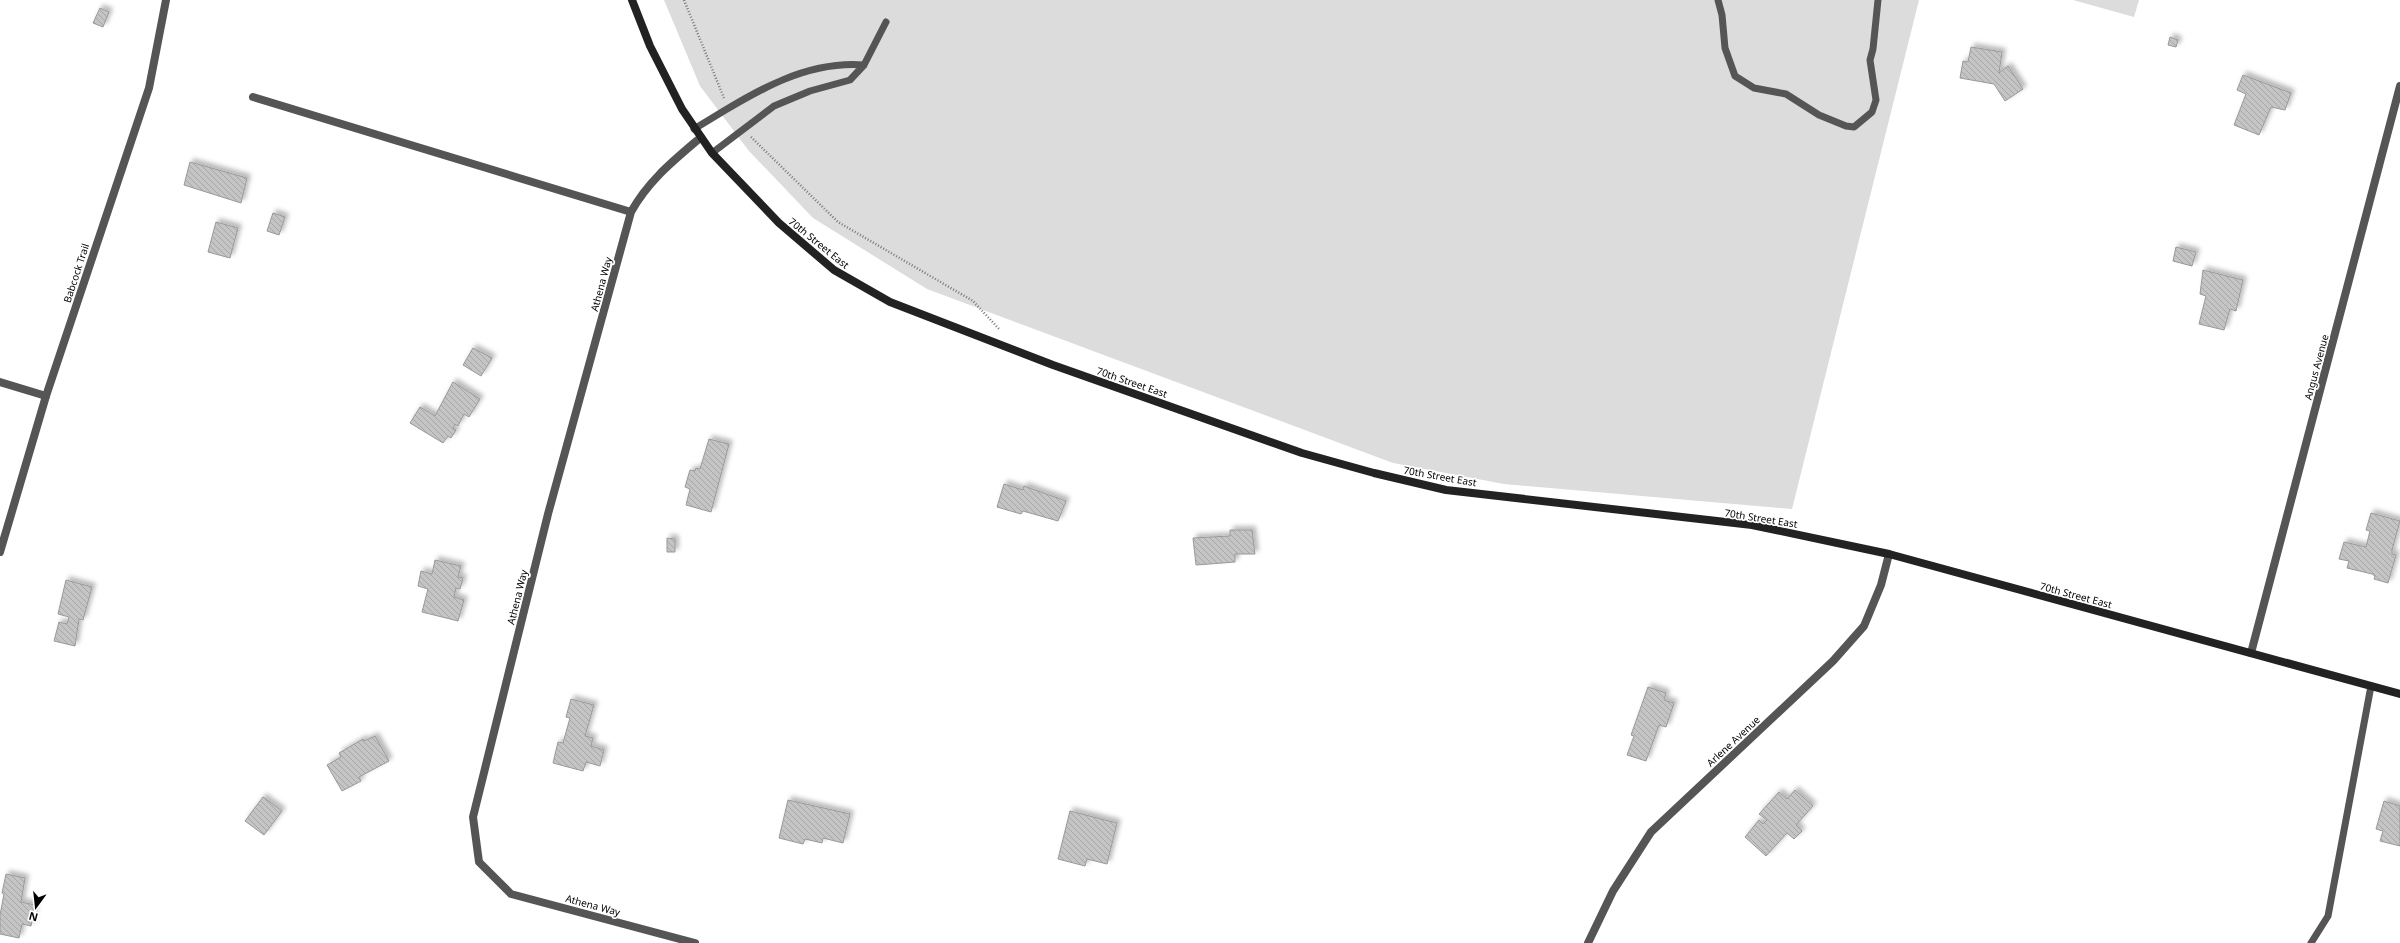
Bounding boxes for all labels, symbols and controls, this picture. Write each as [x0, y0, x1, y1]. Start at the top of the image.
street label: 70th Street East [786, 214, 852, 272]
street label: Babcock Trail [60, 242, 92, 304]
street label: Athena Way [587, 254, 615, 313]
street label: Angus Avenue [2301, 332, 2332, 401]
street label: 70th Street East [1095, 363, 1170, 401]
street label: 70th Street East [1402, 463, 1478, 489]
street label: 70th Street East [1723, 505, 1799, 531]
street label: Athena Way [503, 567, 531, 626]
street label: 70th Street East [2038, 579, 2114, 611]
street label: Arlene Avenue [1703, 712, 1763, 769]
north arrow [16, 887, 56, 927]
street label: Athena Way [564, 891, 623, 919]
text: N [27, 909, 40, 926]

